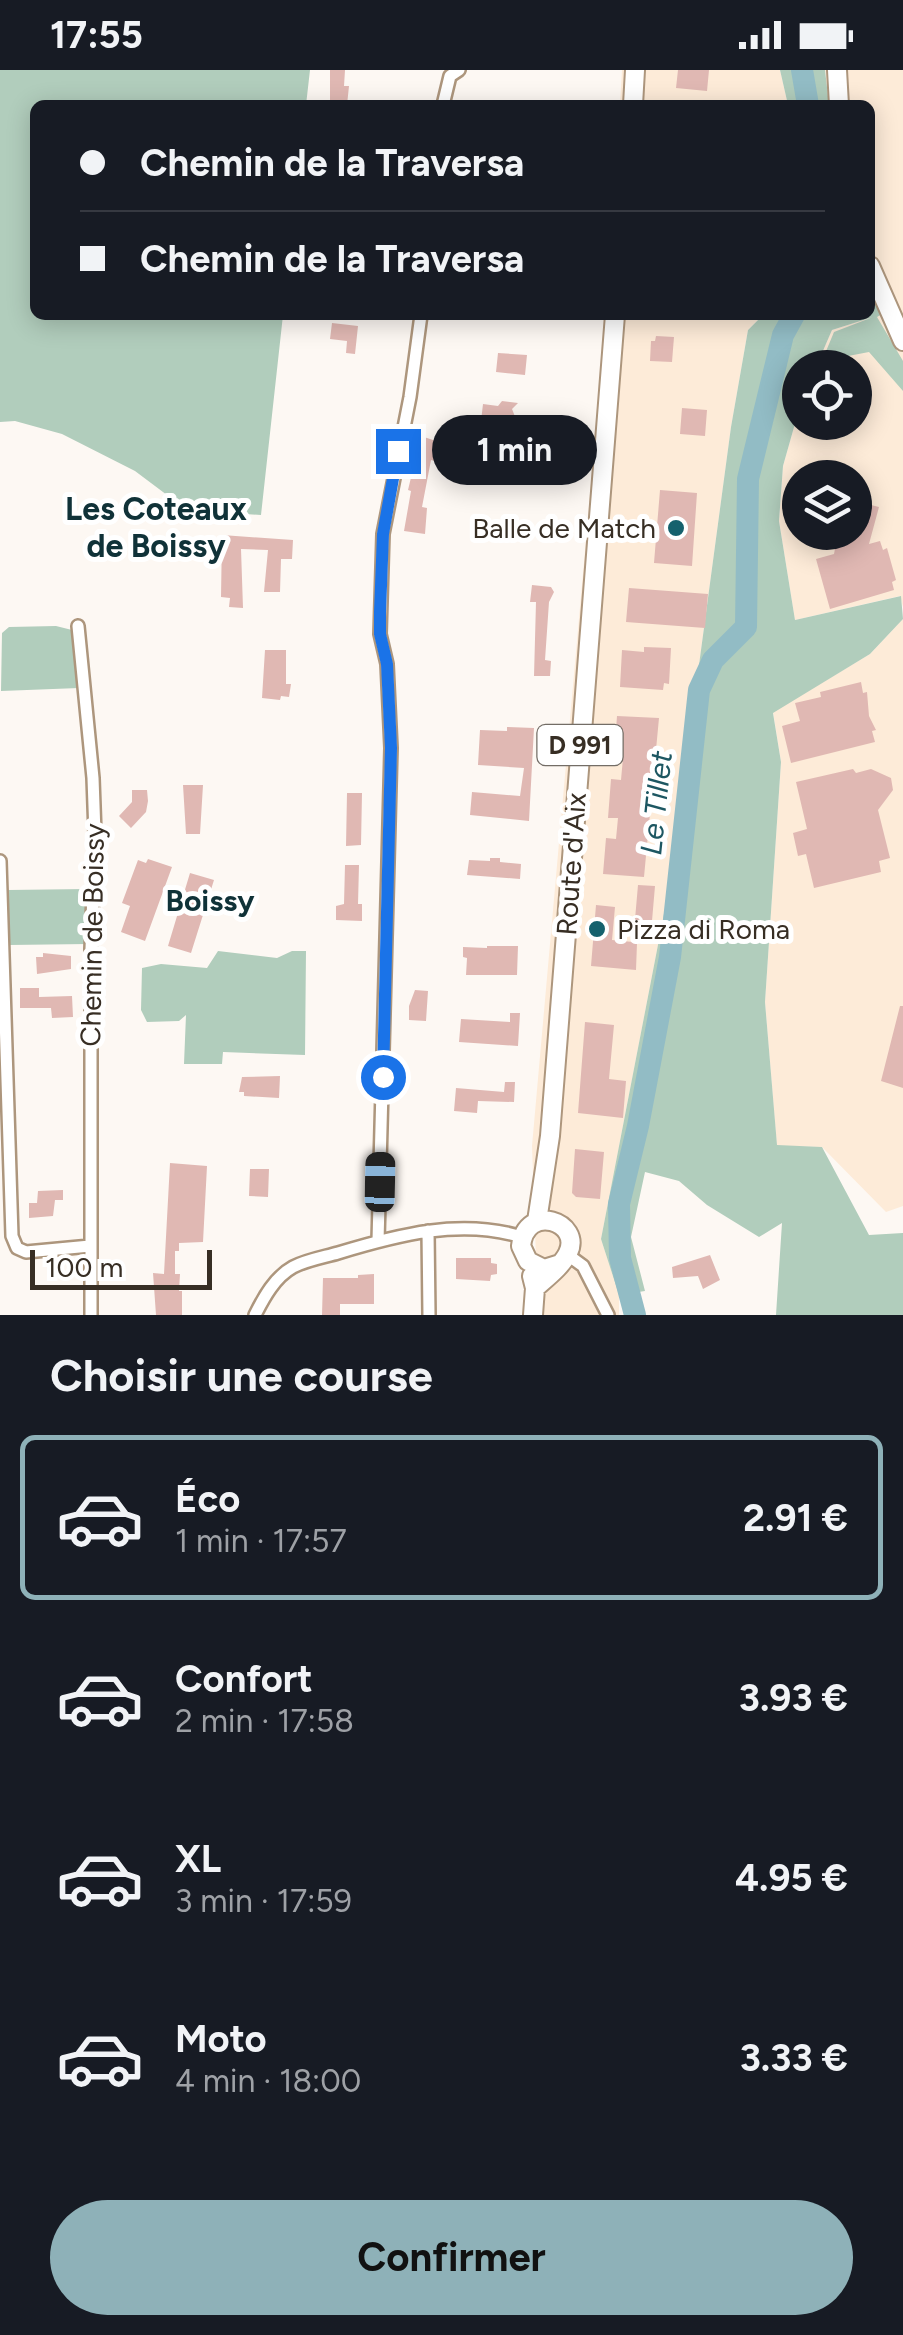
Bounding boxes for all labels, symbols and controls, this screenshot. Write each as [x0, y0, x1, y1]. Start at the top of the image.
text: 17:55 [50, 12, 143, 58]
text: Chemin de la Traversa [140, 140, 524, 186]
text: Chemin de la Traversa [140, 236, 524, 282]
map controls [782, 350, 872, 550]
button: locate [782, 350, 872, 440]
callout: 1 min [433, 416, 598, 486]
route end [376, 429, 421, 474]
text: 1 min [477, 431, 552, 469]
button: layers [782, 460, 872, 550]
district label: Les Coteaux de Boissy [65, 490, 247, 565]
place label: Balle de Match [472, 511, 656, 545]
marker: Balle de Match [665, 517, 687, 539]
road number: D 991 [538, 725, 622, 765]
water label: Le Tillet [632, 749, 680, 857]
street label: Route d'Aix [549, 791, 593, 936]
street label: Chemin de Boissy [73, 823, 111, 1047]
district label: Boissy [166, 882, 255, 919]
place label: Pizza di Roma [617, 912, 790, 946]
marker: Pizza di Roma [586, 918, 608, 940]
route start [361, 1055, 406, 1100]
car [364, 1152, 396, 1212]
scale bar [30, 1245, 212, 1290]
text: 100 m [45, 1250, 123, 1284]
text: Choisir une course [50, 1348, 433, 1402]
icon: car [55, 1473, 145, 1563]
text: Éco [175, 1476, 240, 1522]
text: 2.91 € [743, 1495, 848, 1541]
text: 1 min · 17:57 [175, 1522, 347, 1560]
icon: car [55, 1653, 145, 1743]
text: Confort [175, 1656, 312, 1702]
text: 3.93 € [739, 1675, 848, 1721]
text: 2 min · 17:58 [175, 1702, 354, 1740]
icon: car [55, 1833, 145, 1923]
text: XL [175, 1836, 221, 1882]
text: 4.95 € [735, 1855, 848, 1901]
text: 3 min · 17:59 [175, 1882, 352, 1920]
icon: car [55, 2013, 145, 2103]
text: Moto [175, 2016, 267, 2062]
text: 3.33 € [740, 2035, 848, 2081]
text: 4 min · 18:00 [175, 2062, 361, 2100]
button: Confirmer [50, 2200, 853, 2315]

